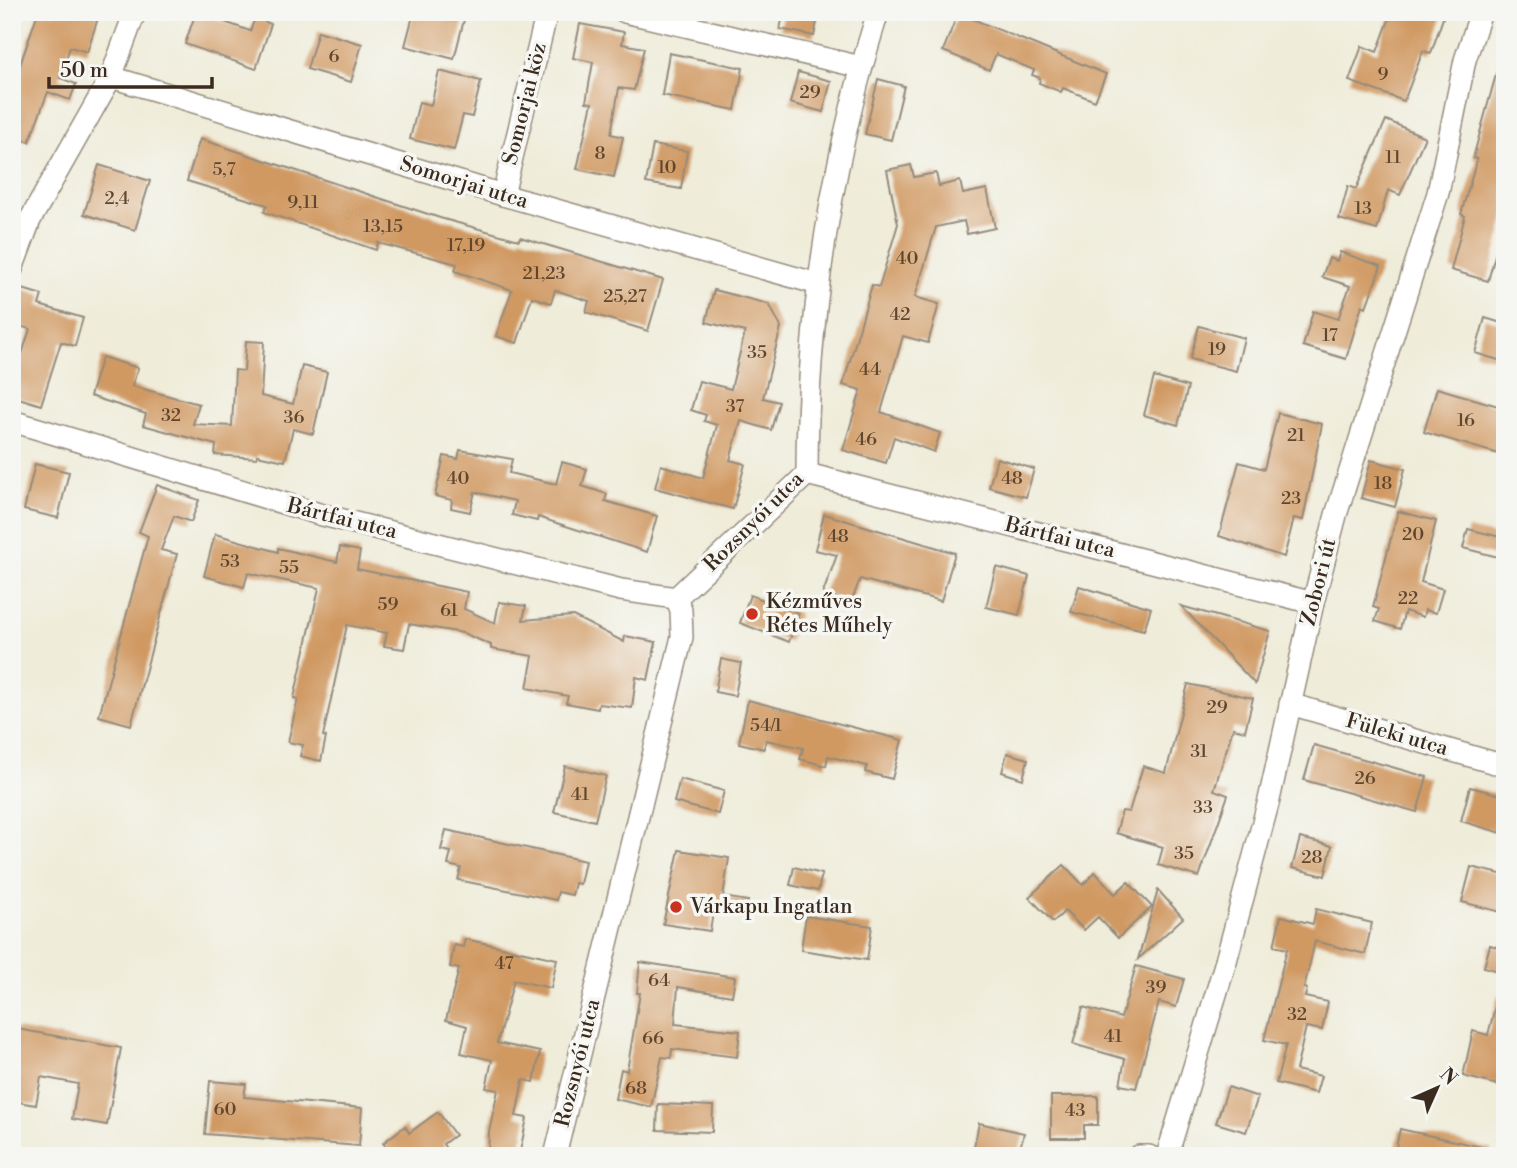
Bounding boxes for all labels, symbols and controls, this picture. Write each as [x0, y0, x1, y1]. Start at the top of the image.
street label: Somorjai köz [497, 40, 553, 168]
house number: 6 [329, 45, 340, 68]
scale bar [49, 46, 212, 90]
text: 50 m [60, 58, 108, 84]
house number: 9 [1378, 63, 1389, 86]
house number: 29 [799, 81, 821, 104]
house number: 8 [594, 142, 606, 165]
house number: 11 [1385, 146, 1401, 169]
street label: Somorjai utca [397, 151, 532, 215]
house number: 10 [657, 156, 677, 179]
house number: 5,7 [212, 158, 236, 181]
house number: 2,4 [104, 187, 130, 210]
house number: 9,11 [287, 191, 319, 214]
house number: 13 [1354, 197, 1372, 220]
house number: 13,15 [363, 215, 403, 238]
house number: 17,19 [447, 234, 485, 257]
house number: 40 [896, 247, 918, 270]
house number: 21,23 [523, 262, 566, 285]
house number: 25,27 [603, 285, 647, 308]
house number: 42 [890, 303, 910, 326]
house number: 17 [1322, 324, 1338, 347]
house number: 19 [1208, 338, 1226, 361]
house number: 35 [747, 341, 767, 364]
house number: 44 [859, 358, 881, 381]
house number: 37 [726, 395, 744, 418]
house number: 32 [161, 404, 181, 427]
house number: 36 [284, 406, 305, 429]
house number: 16 [1457, 409, 1475, 432]
house number: 21 [1287, 424, 1305, 447]
house number: 46 [855, 428, 877, 451]
street label: Rozsnyói utca [698, 466, 810, 578]
house number: 40 [447, 467, 469, 490]
house number: 48 [1001, 467, 1023, 490]
house number: 18 [1374, 472, 1392, 495]
house number: 23 [1281, 487, 1301, 510]
street label: Bártfai utca [283, 493, 400, 545]
street label: Bártfai utca [1001, 512, 1118, 564]
house number: 20 [1402, 523, 1424, 546]
house number: 48 [827, 525, 849, 548]
street label: Zobori út [1296, 535, 1343, 629]
house number: 53 [220, 550, 240, 573]
house number: 55 [279, 556, 299, 579]
house number: 22 [1398, 587, 1418, 610]
place label: Kézműves Rétes Műhely [766, 589, 893, 639]
house number: 59 [378, 593, 399, 616]
house number: 61 [440, 599, 458, 622]
marker: Kézműves Rétes Műhely [744, 606, 760, 622]
house number: 29 [1206, 696, 1228, 719]
street label: Füleki utca [1343, 708, 1451, 762]
house number: 54/1 [750, 714, 782, 737]
house number: 31 [1190, 740, 1208, 763]
house number: 26 [1354, 767, 1376, 790]
house number: 41 [571, 783, 589, 806]
house number: 33 [1193, 796, 1213, 819]
house number: 35 [1174, 842, 1194, 865]
house number: 28 [1301, 846, 1323, 869]
place label: Várkapu Ingatlan [689, 894, 853, 920]
marker: Várkapu Ingatlan [668, 899, 684, 915]
house number: 47 [494, 952, 514, 975]
house number: 64 [648, 969, 670, 992]
house number: 39 [1146, 976, 1167, 999]
street label: Rozsnyói utca [550, 996, 607, 1130]
house number: 32 [1287, 1003, 1307, 1026]
house number: 41 [1104, 1025, 1122, 1048]
house number: 66 [642, 1027, 664, 1050]
north arrow [1402, 1052, 1472, 1122]
text: N [1435, 1063, 1462, 1090]
house number: 68 [625, 1077, 647, 1100]
house number: 60 [214, 1098, 236, 1121]
house number: 43 [1065, 1099, 1085, 1122]

